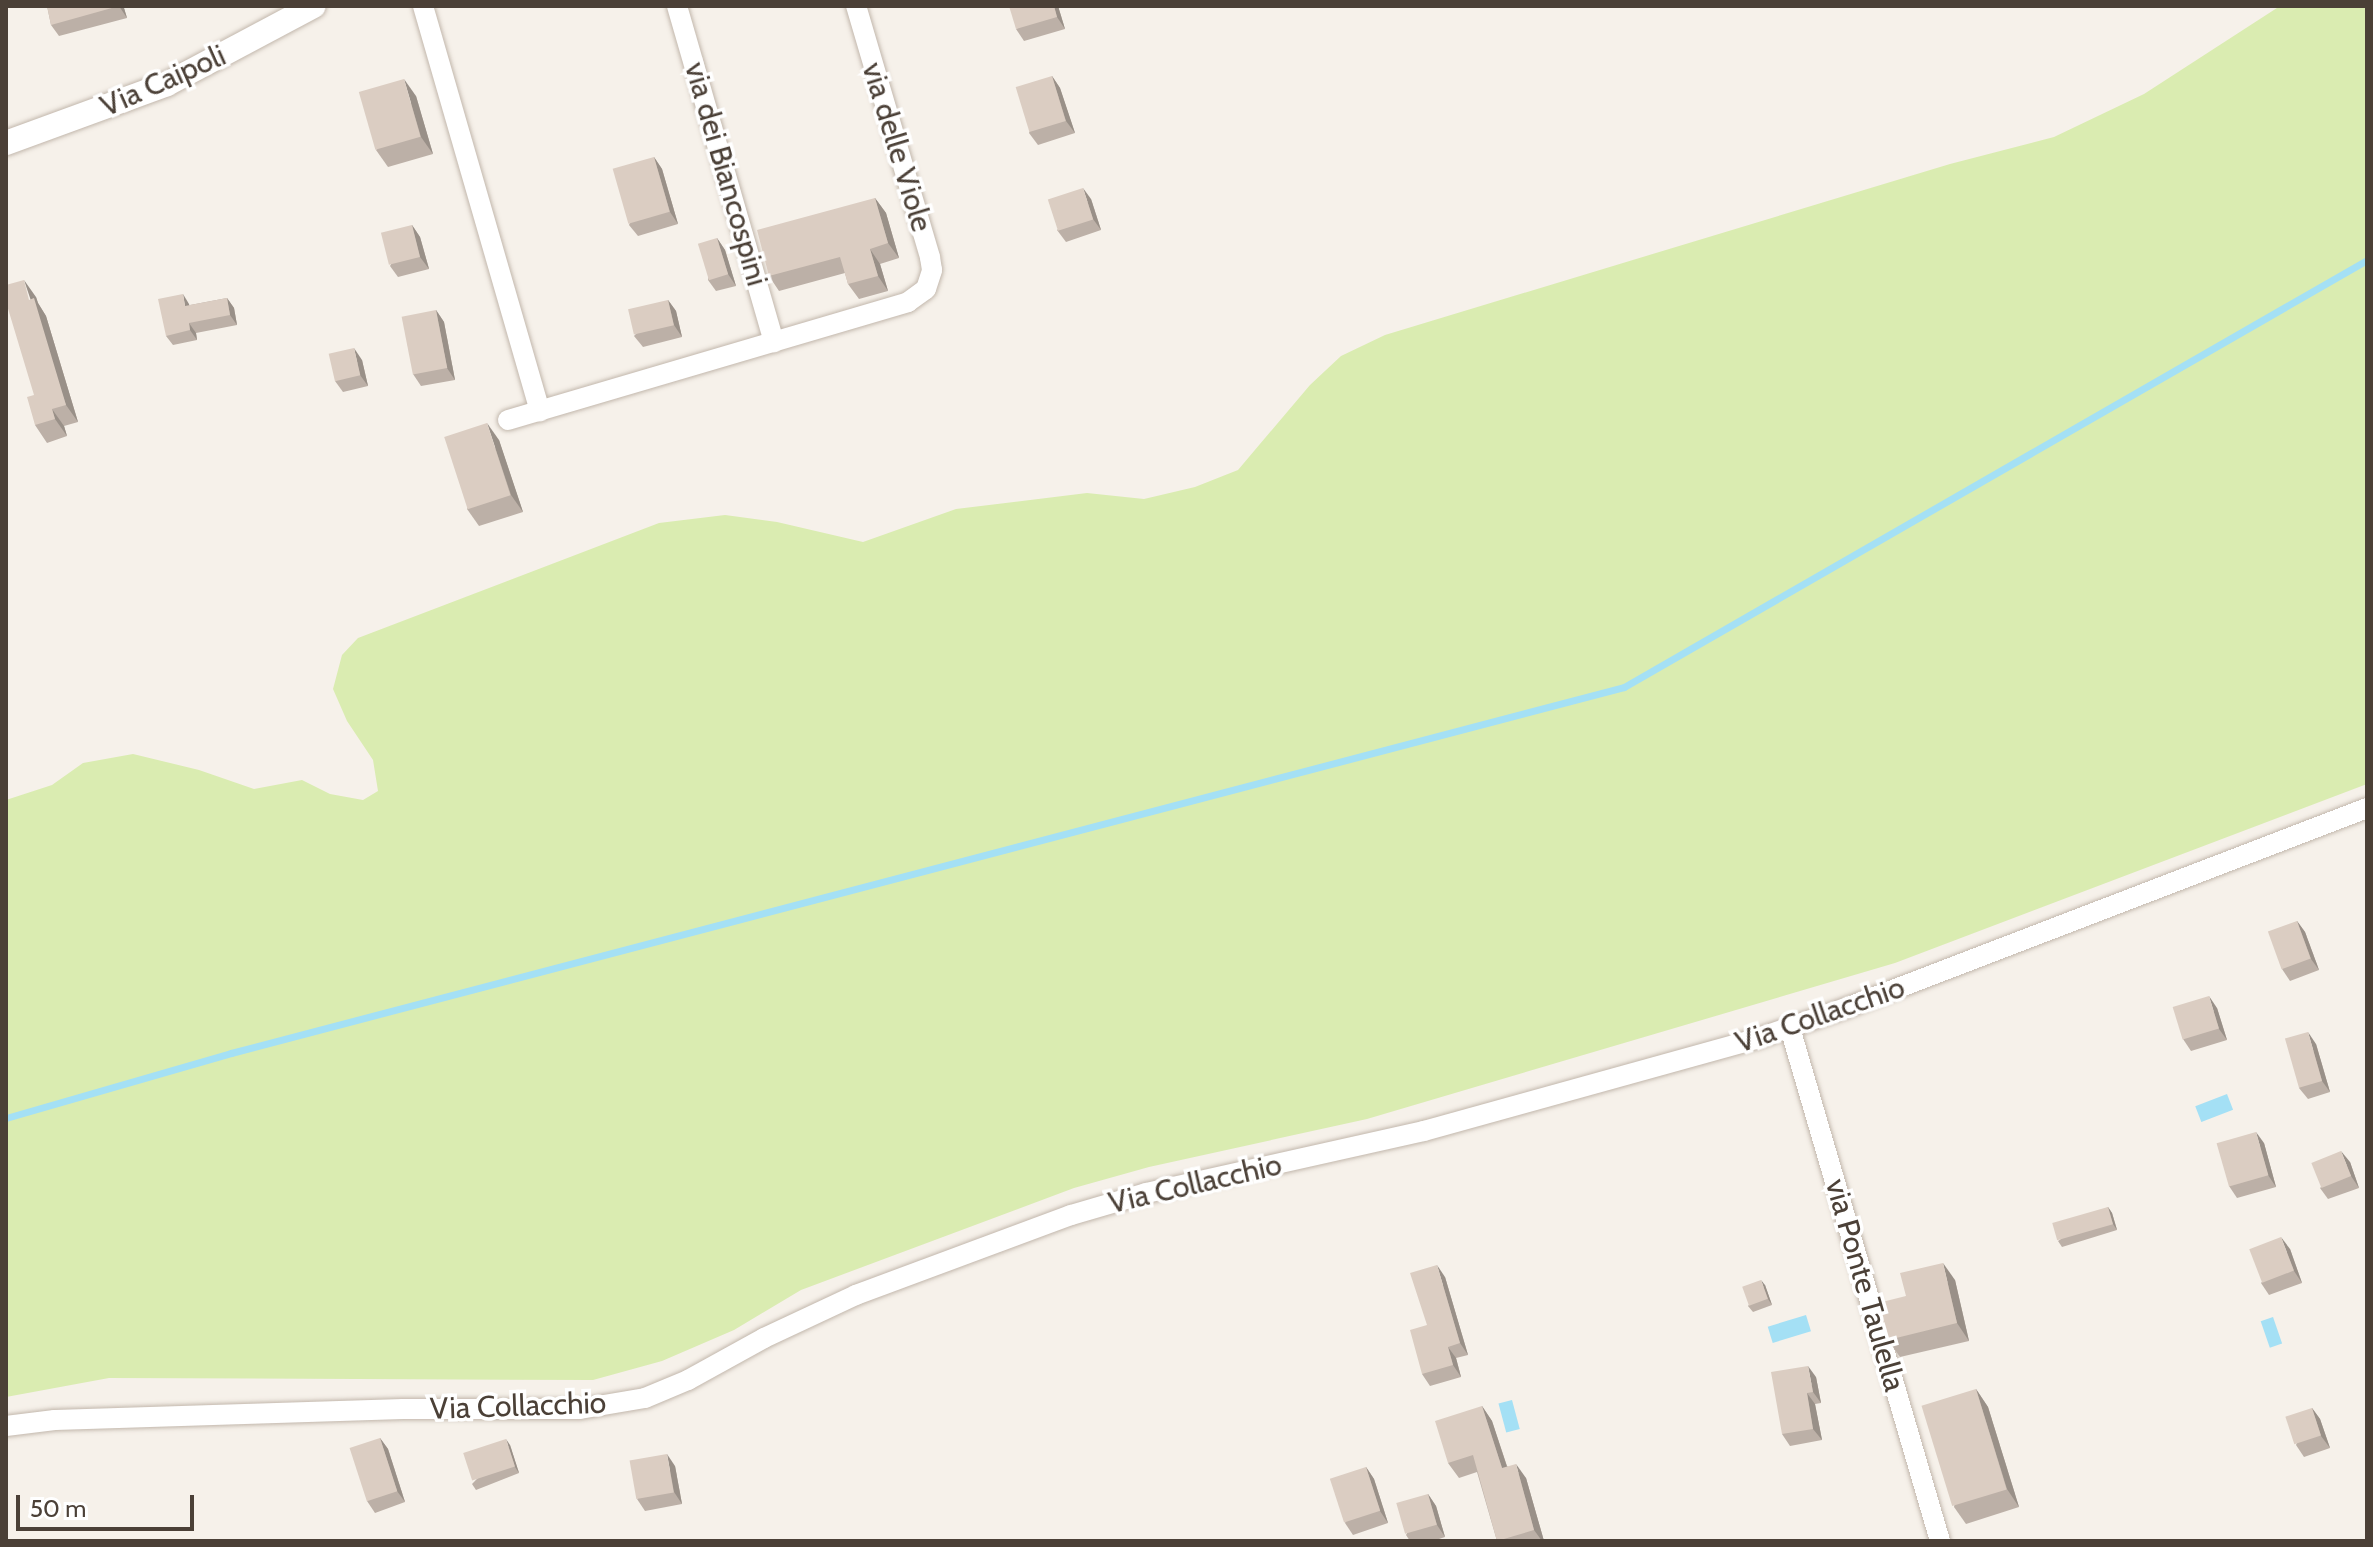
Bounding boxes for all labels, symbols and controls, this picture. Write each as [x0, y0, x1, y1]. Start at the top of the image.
street label: Via Caipoli [95, 38, 231, 124]
street label: via dei Biancospini [677, 58, 775, 290]
street label: via delle Viole [854, 58, 940, 236]
street label: Via Collacchio [1731, 969, 1909, 1061]
street label: Via Collacchio [1105, 1147, 1285, 1221]
street label: via Ponte Taulella [1817, 1175, 1913, 1395]
street label: Via Collacchio [429, 1385, 607, 1427]
scale bar [20, 1479, 198, 1529]
text: 50 m [30, 1494, 86, 1523]

